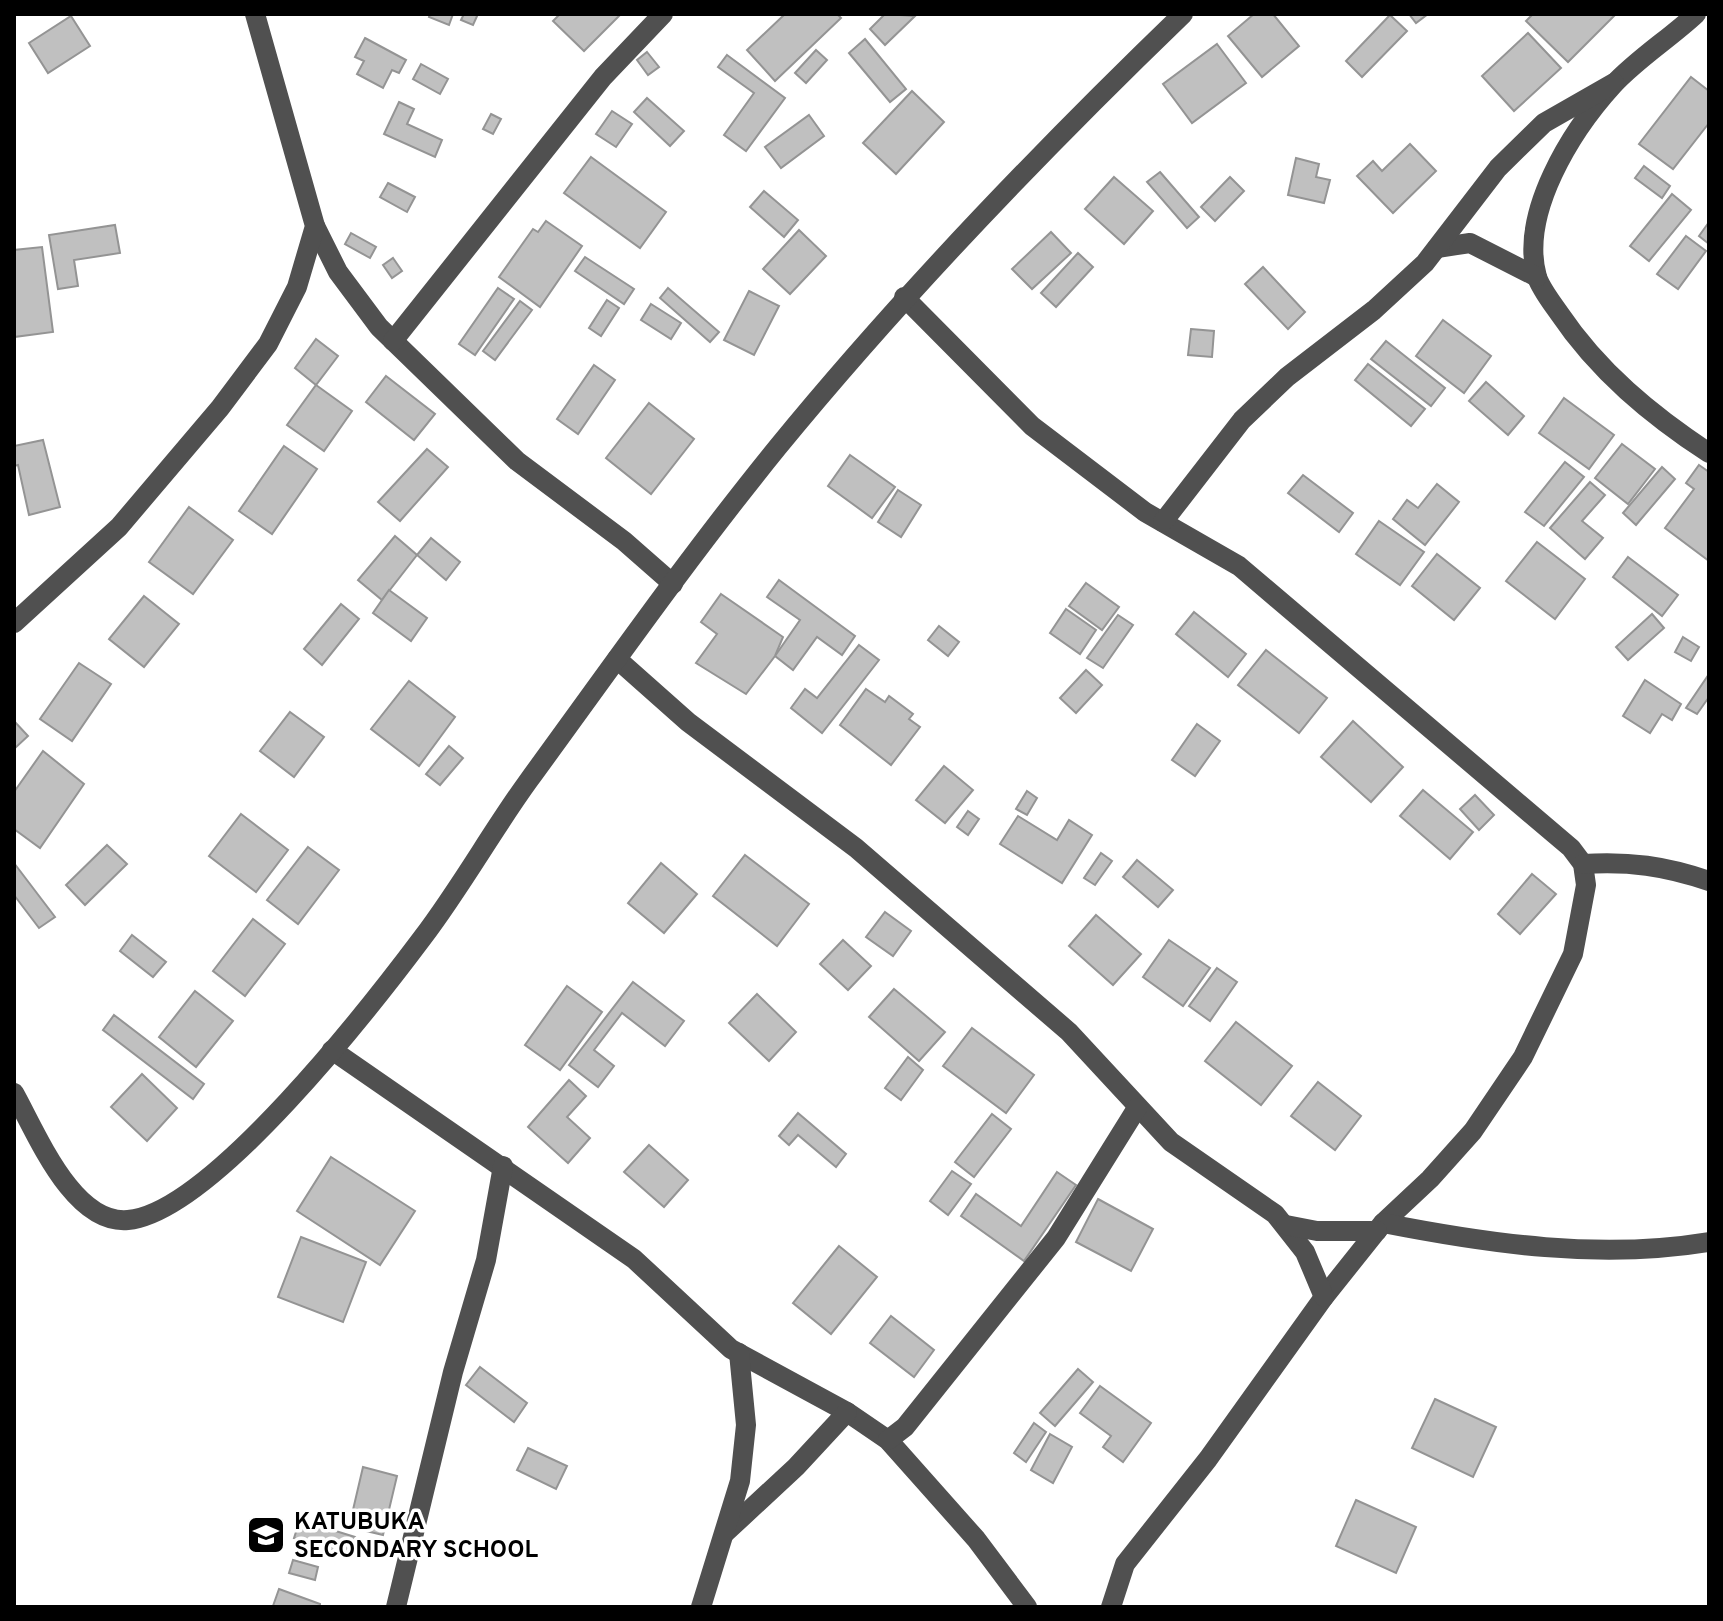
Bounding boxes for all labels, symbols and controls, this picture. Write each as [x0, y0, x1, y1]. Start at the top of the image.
place label: KATUBUKA SECONDARY SCHOOL [294, 1508, 538, 1566]
school or university icon: KATUBUKA SECONDARY SCHOOL [245, 1514, 287, 1556]

